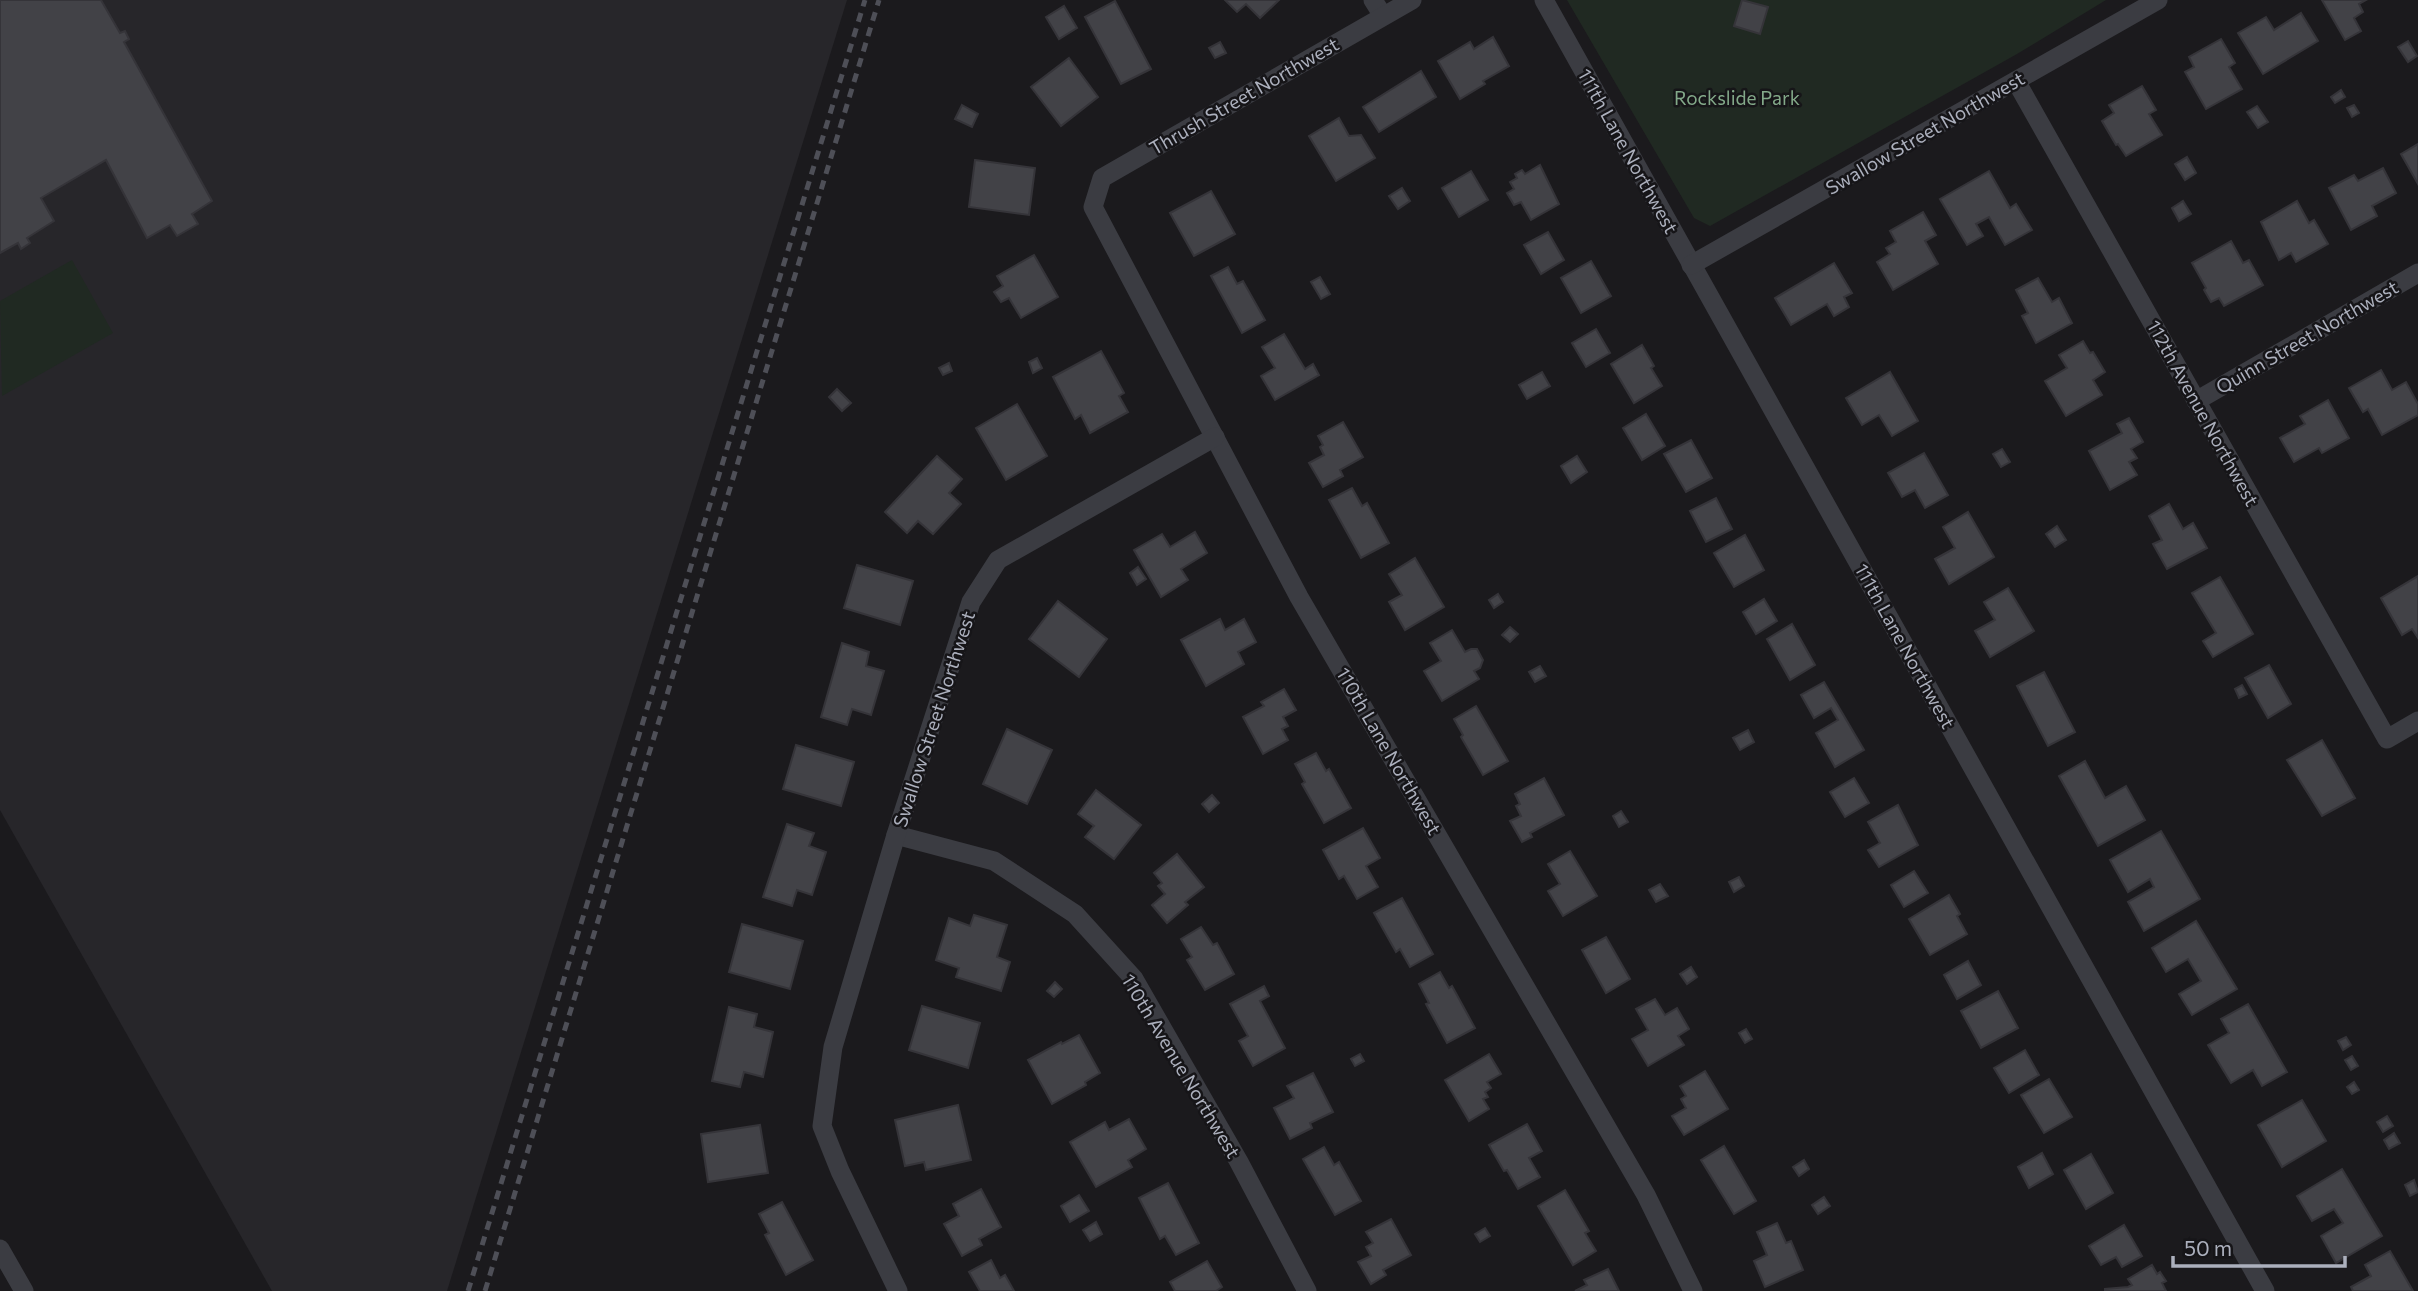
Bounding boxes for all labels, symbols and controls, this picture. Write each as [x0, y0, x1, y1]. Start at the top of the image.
street label: Thrush Street Northwest [1145, 32, 1343, 159]
street label: 111th Lane Northwest [1574, 64, 1683, 237]
street label: Swallow Street Northwest [1821, 66, 2028, 199]
park label: Rockslide Park [1674, 86, 1800, 109]
street label: Quinn Street Northwest [2211, 275, 2402, 398]
street label: 112th Avenue Northwest [2143, 316, 2264, 510]
street label: 111th Lane Northwest [1851, 559, 1960, 732]
street label: Swallow Street Northwest [888, 608, 979, 830]
street label: 110th Lane Northwest [1332, 663, 1447, 839]
street label: 110th Avenue Northwest [1117, 969, 1246, 1162]
scale bar [2173, 1224, 2344, 1268]
text: 50 m [2184, 1235, 2232, 1260]

